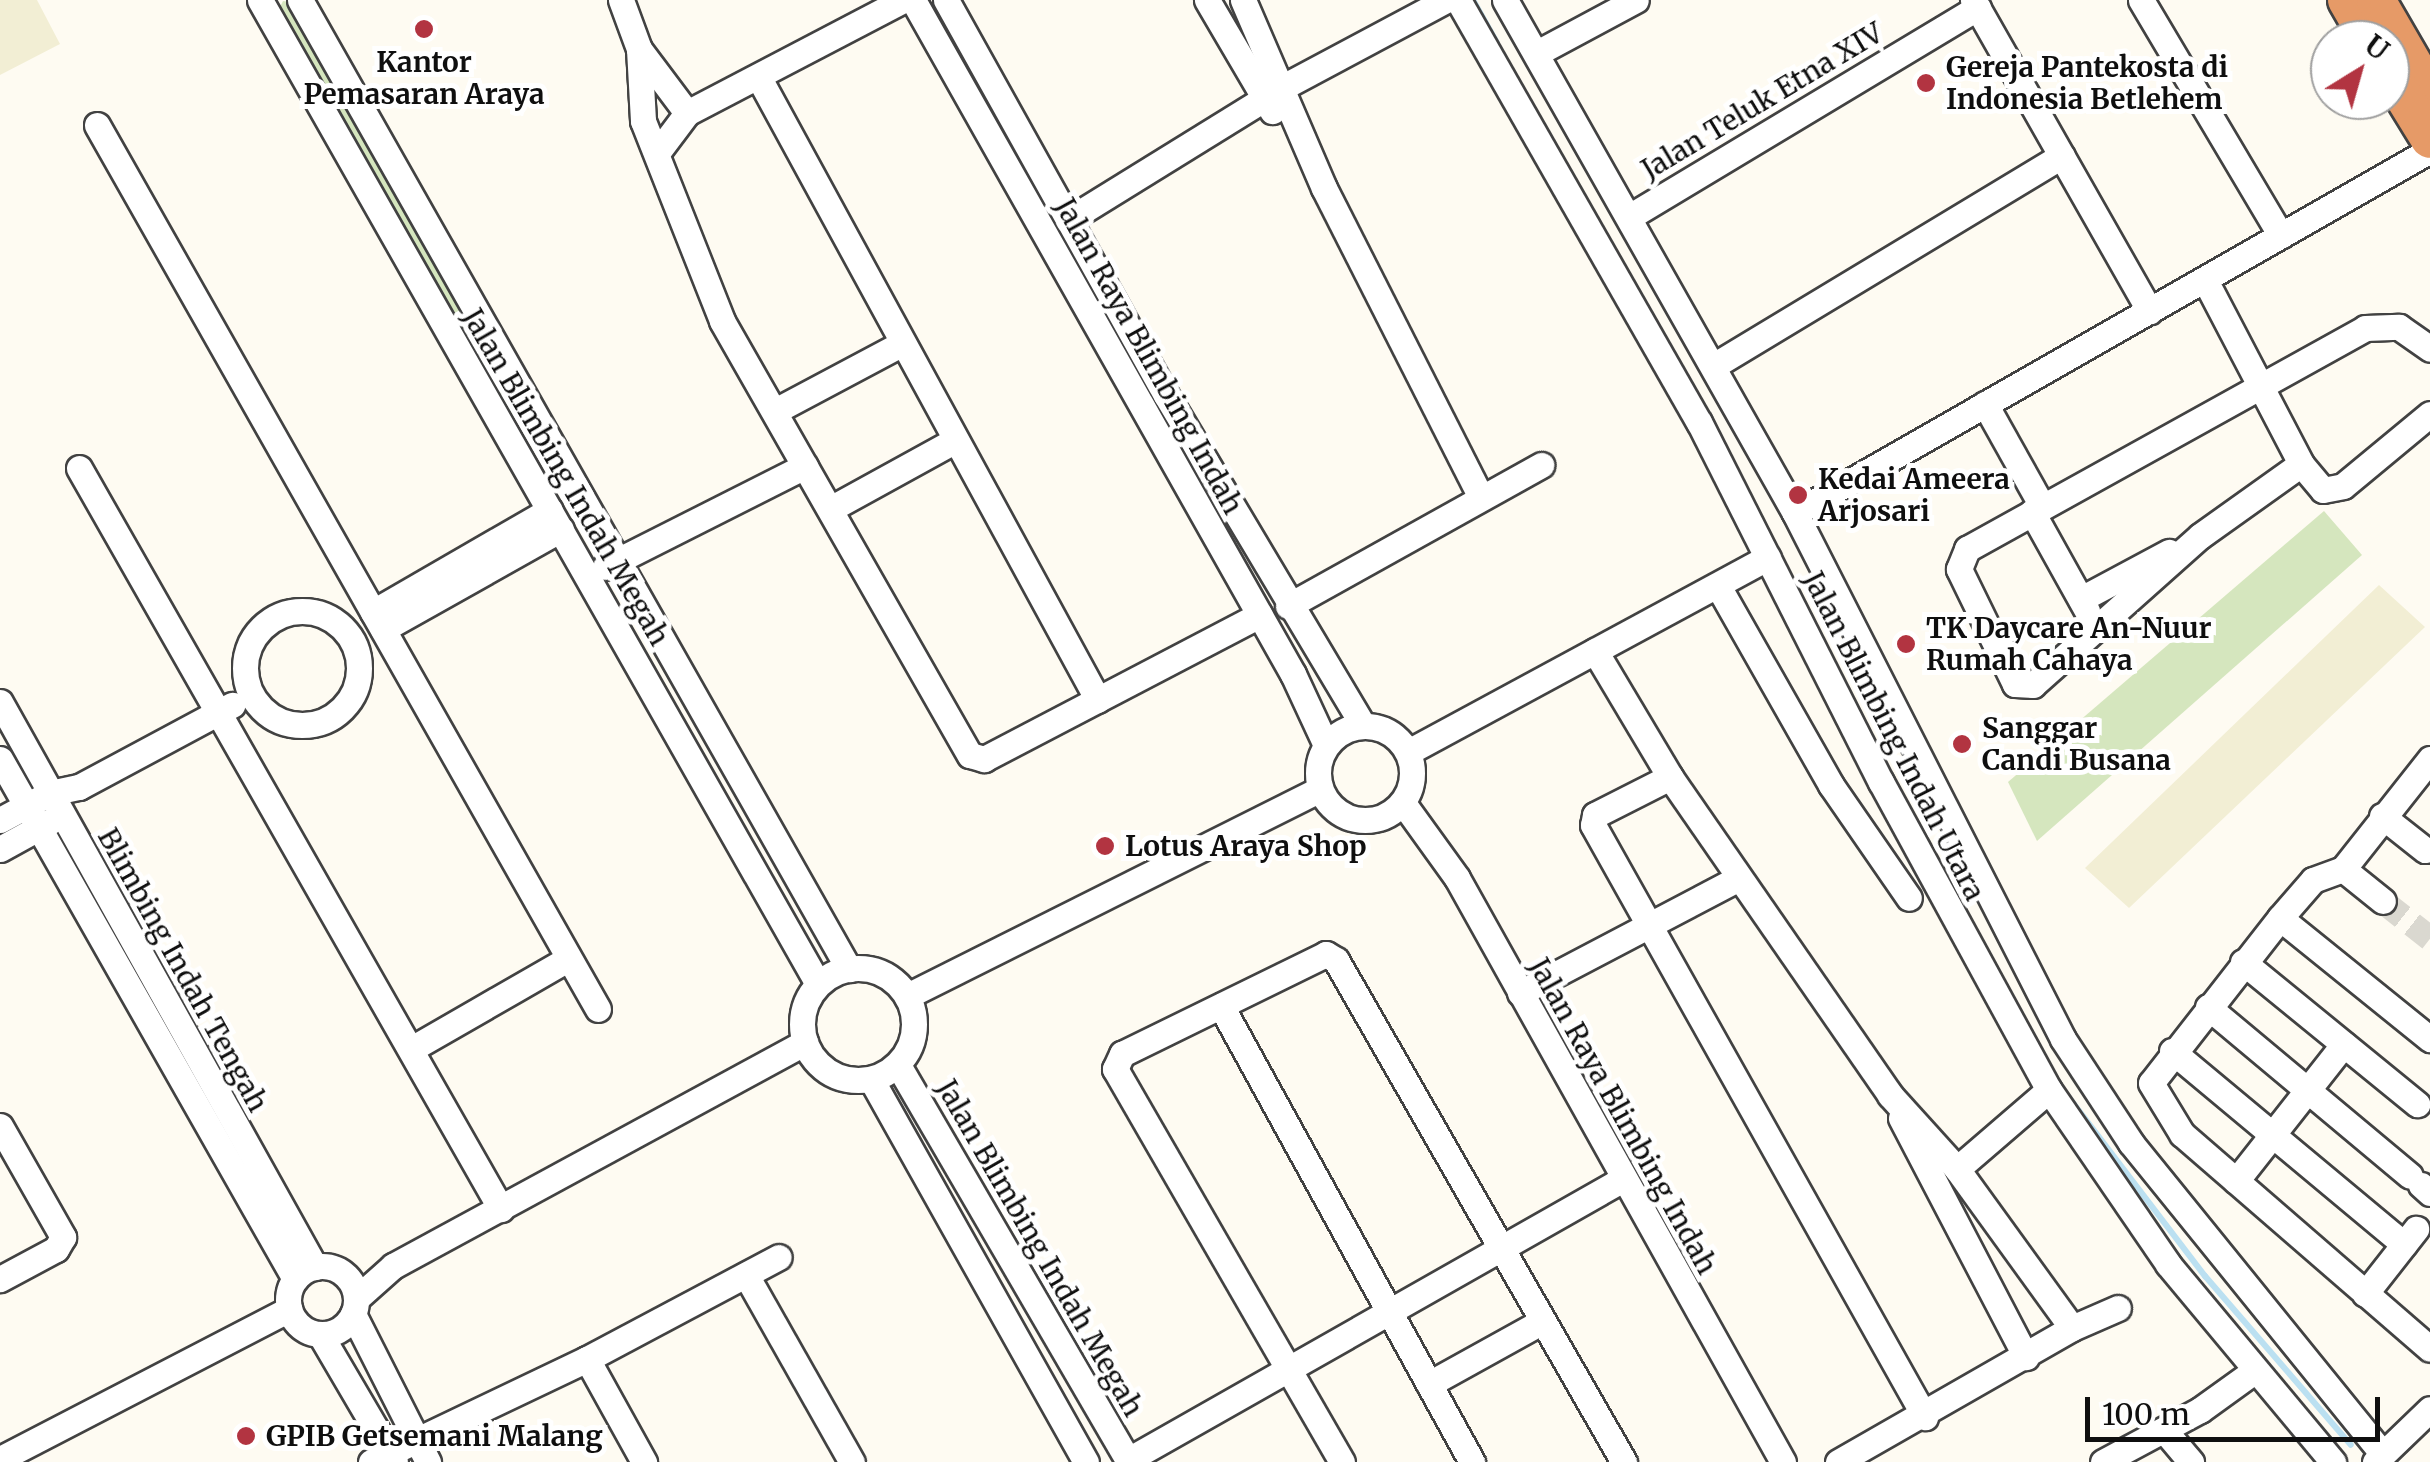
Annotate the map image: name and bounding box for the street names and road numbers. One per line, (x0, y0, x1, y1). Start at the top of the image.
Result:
street label: Jalan Teluk Etna XIV (1635, 16, 1889, 186)
street label: Jalan Raya Blimbing Indah (1048, 192, 1250, 520)
street label: Jalan Blimbing Indah Megah (456, 303, 676, 651)
street label: Jalan Blimbing Indah Utara (1796, 566, 1992, 906)
street label: Blimbing Indah Tengah (91, 822, 275, 1118)
street label: Jalan Raya Blimbing Indah (1522, 952, 1724, 1280)
street label: Jalan Blimbing Indah Megah (930, 1074, 1150, 1422)

